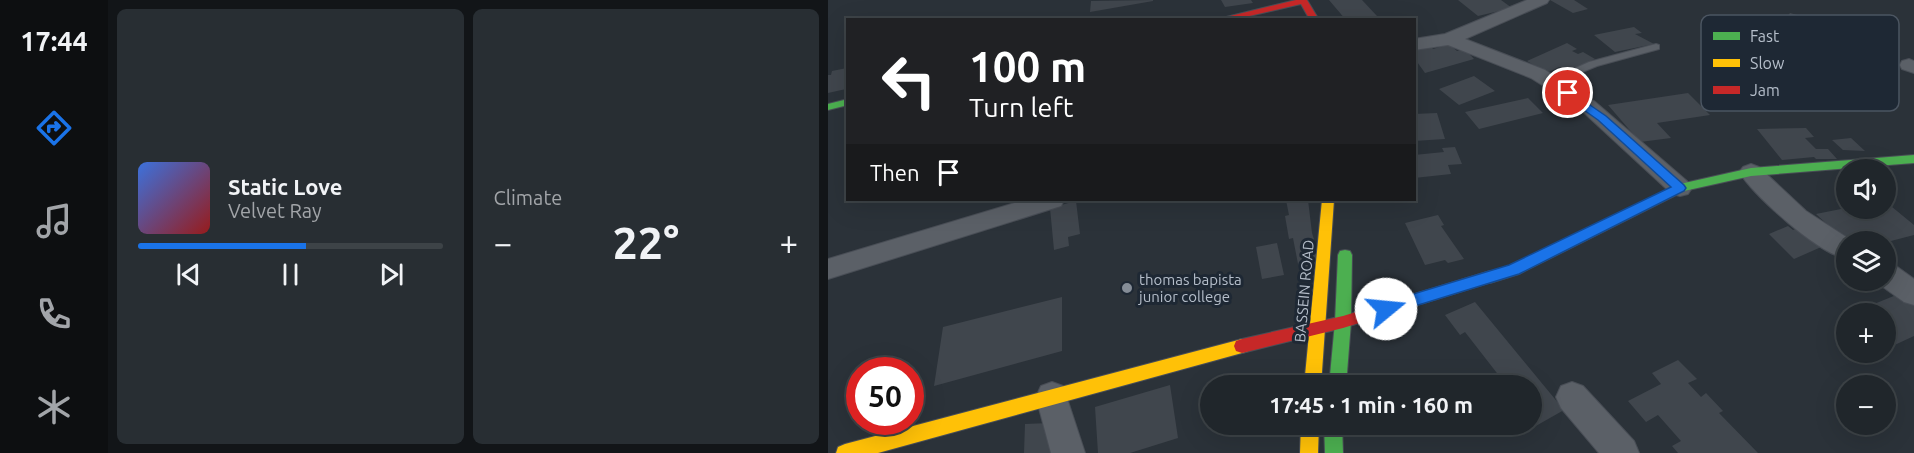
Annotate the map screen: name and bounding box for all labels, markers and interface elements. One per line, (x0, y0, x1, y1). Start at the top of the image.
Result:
legend (1701, 15, 1899, 111)
text: 17:44 (20, 26, 88, 56)
text: Fast (1750, 27, 1780, 45)
icon: left (870, 42, 948, 120)
text: 100 m (969, 43, 1086, 90)
text: Slow (1750, 54, 1785, 72)
pin (1542, 67, 1593, 118)
icon: arrive (1551, 76, 1584, 109)
text: Jam (1750, 81, 1780, 99)
text: Turn left (969, 92, 1073, 122)
icon: directions (33, 107, 75, 149)
icon: arrive (932, 156, 965, 189)
map controls (1836, 159, 1896, 435)
button: sound (1836, 159, 1896, 219)
text: Then (870, 160, 920, 185)
text: Static Love (228, 174, 343, 199)
text: Climate (494, 186, 562, 209)
text: Velvet Ray (228, 199, 322, 222)
icon: music (33, 200, 75, 242)
text: 22° (612, 217, 679, 268)
text: − (494, 224, 512, 261)
text: + (779, 224, 798, 261)
button: layers (1836, 231, 1896, 291)
street label: BASSEIN ROAD (1291, 239, 1317, 343)
icon: previous (172, 258, 205, 291)
icon: pause (274, 258, 307, 291)
icon: next (375, 258, 408, 291)
place label: thomas bapista junior college (1138, 271, 1242, 305)
position arrow (1354, 277, 1418, 341)
marker: thomas bapista junior college (1120, 281, 1134, 295)
icon: phone (33, 293, 75, 335)
button: + (1836, 303, 1896, 363)
speed limit sign: 50 (846, 357, 924, 435)
button: − (1836, 375, 1896, 435)
icon: climate (33, 386, 75, 428)
text: 17:45 · 1 min · 160 m (1269, 392, 1473, 417)

